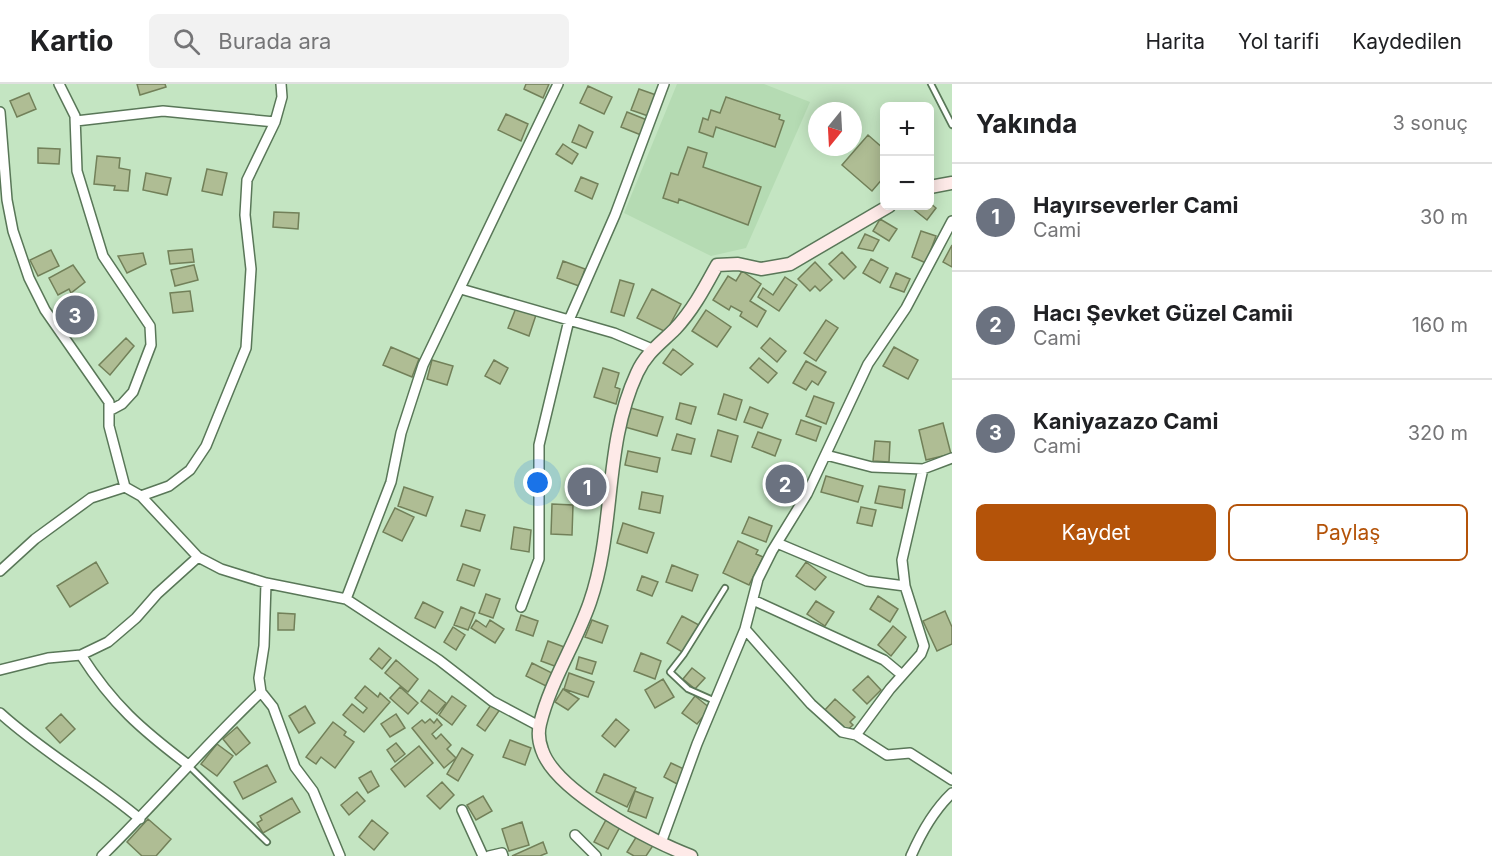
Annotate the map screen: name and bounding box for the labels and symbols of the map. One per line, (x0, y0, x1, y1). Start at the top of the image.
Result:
north arrow (808, 102, 862, 156)
pin: 3 (56, 292, 94, 338)
pin: 2 (766, 462, 804, 506)
pin: 1 (568, 464, 606, 510)
your location (523, 468, 552, 497)

